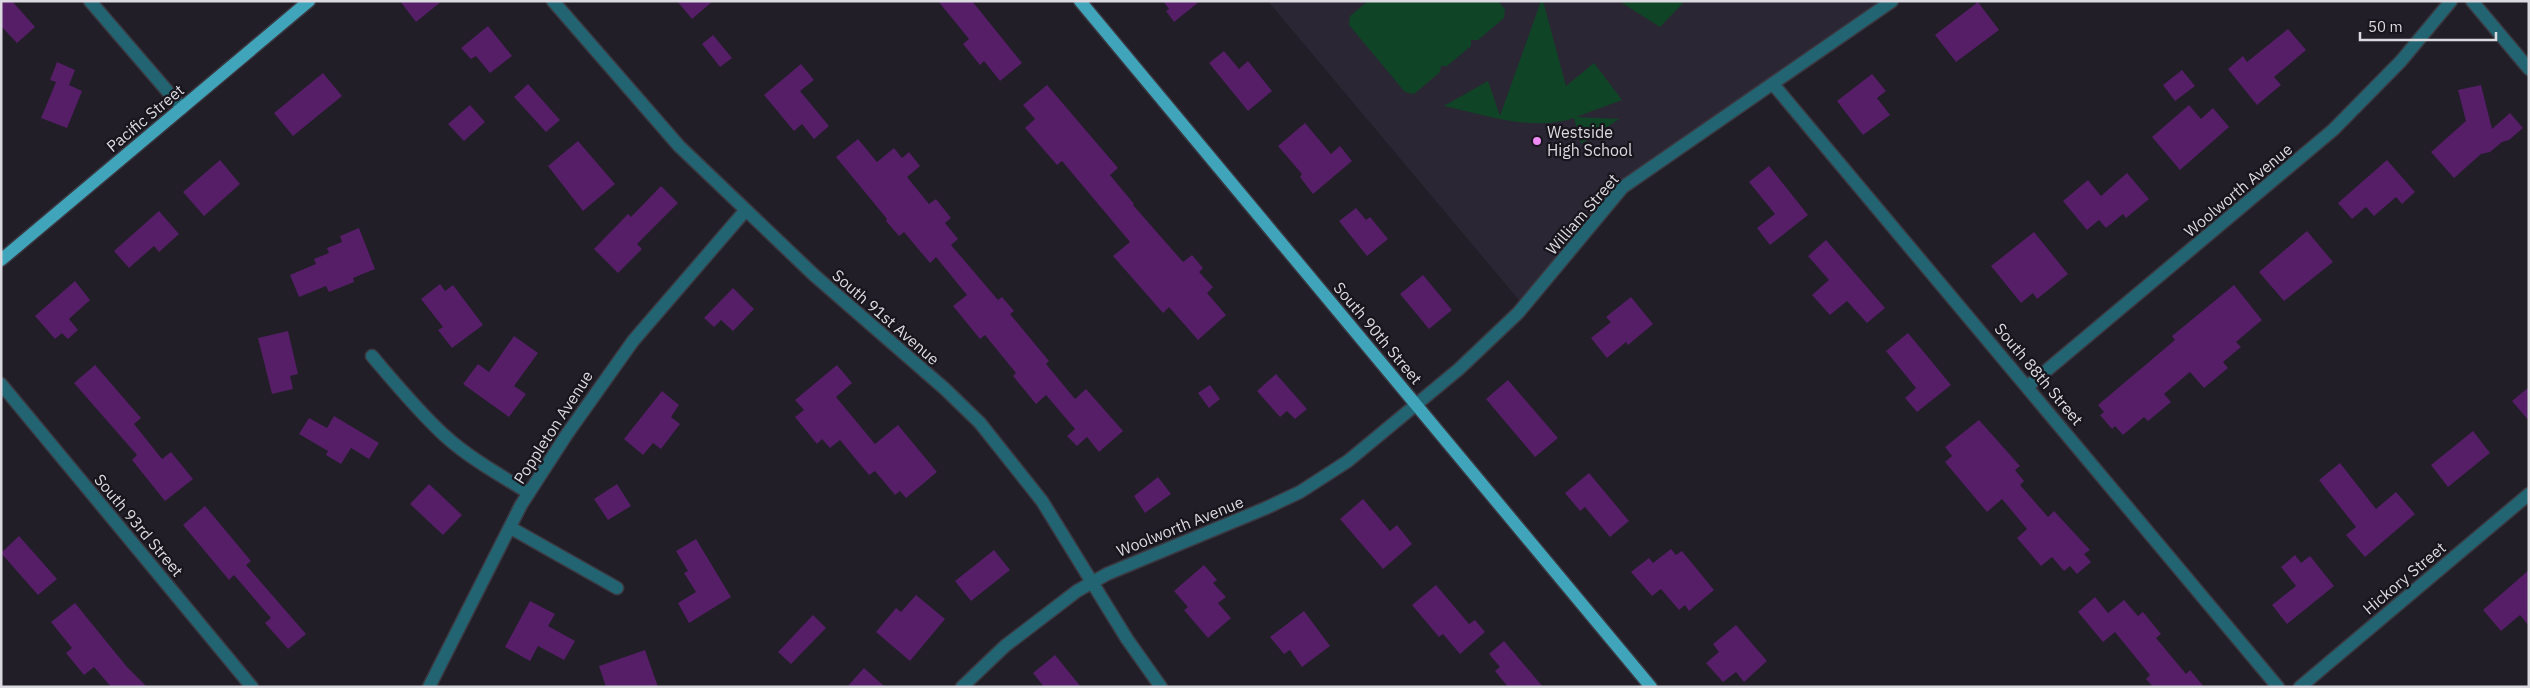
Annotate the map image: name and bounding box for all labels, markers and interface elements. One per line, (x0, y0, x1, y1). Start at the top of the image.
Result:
scale bar (2360, 10, 2496, 42)
text: 50 m (2368, 17, 2403, 36)
street label: Pacific Street (102, 80, 188, 156)
place label: Westside High School (1547, 122, 1632, 160)
marker: Westside High School (1531, 135, 1543, 147)
street label: Woolworth Avenue (2180, 139, 2296, 241)
street label: William Street (1541, 169, 1623, 259)
street label: South 91st Avenue (828, 265, 944, 369)
street label: South 90th Street (1329, 278, 1427, 388)
street label: South 88th Street (1990, 319, 2088, 429)
street label: Poppleton Avenue (509, 367, 597, 487)
street label: South 93rd Street (90, 470, 188, 580)
street label: Woolworth Avenue (1114, 491, 1247, 561)
street label: Hickory Street (2358, 538, 2450, 618)

